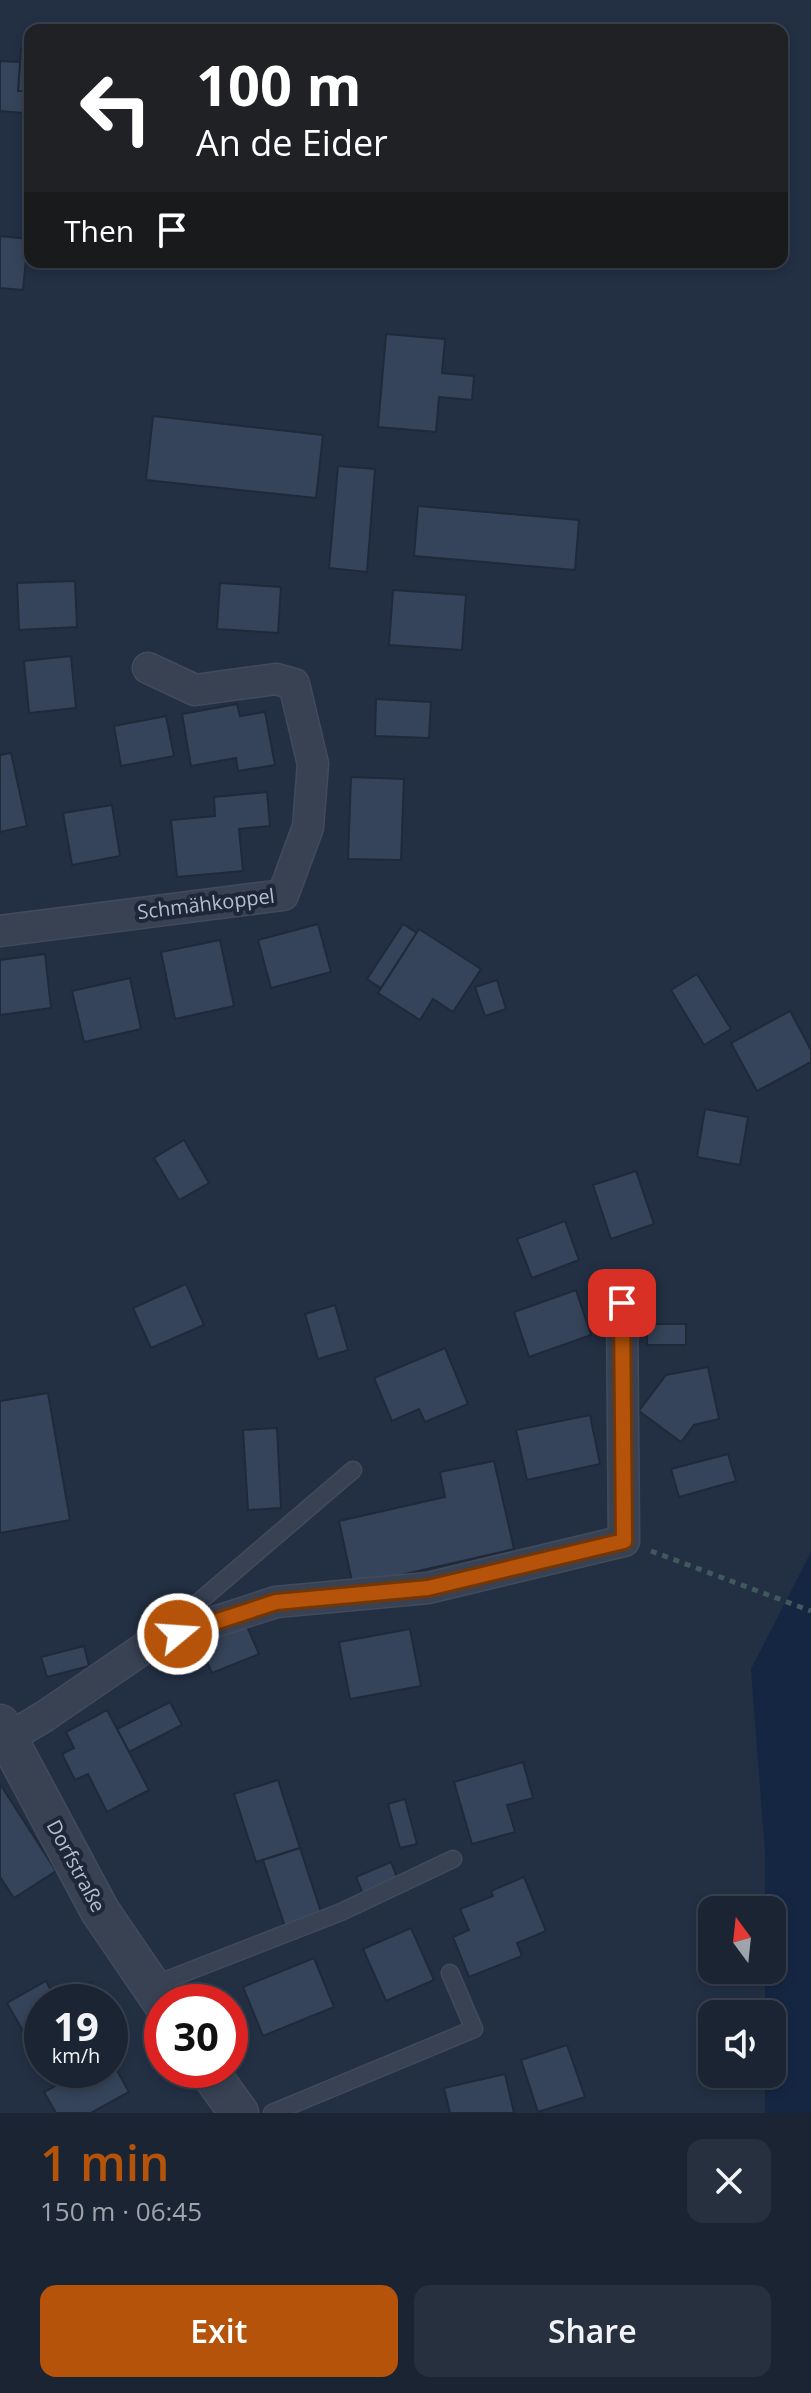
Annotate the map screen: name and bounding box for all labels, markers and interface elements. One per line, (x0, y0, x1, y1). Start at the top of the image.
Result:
text: 100 m (196, 46, 362, 122)
icon: left (64, 56, 168, 160)
text: An de Eider (196, 118, 388, 167)
icon: arrive (150, 208, 194, 252)
text: Then (64, 210, 134, 251)
street label: Schmähkoppel (136, 882, 276, 925)
pin (588, 1269, 656, 1337)
icon: arrive (600, 1281, 644, 1325)
position arrow (136, 1592, 220, 1676)
street label: Dorfstraße (41, 1815, 112, 1917)
north arrow (698, 1896, 786, 1984)
map controls (698, 1896, 786, 2088)
speed limit sign: 30 (144, 1984, 248, 2088)
text: 19 (53, 1998, 99, 2053)
button: sound (698, 2000, 786, 2088)
text: km/h (52, 2042, 100, 2069)
text: 1 min (40, 2130, 170, 2195)
button: close (687, 2139, 771, 2223)
text: 150 m · 06:45 (40, 2193, 202, 2229)
button: Exit (40, 2285, 398, 2377)
button: Share (414, 2285, 771, 2377)

